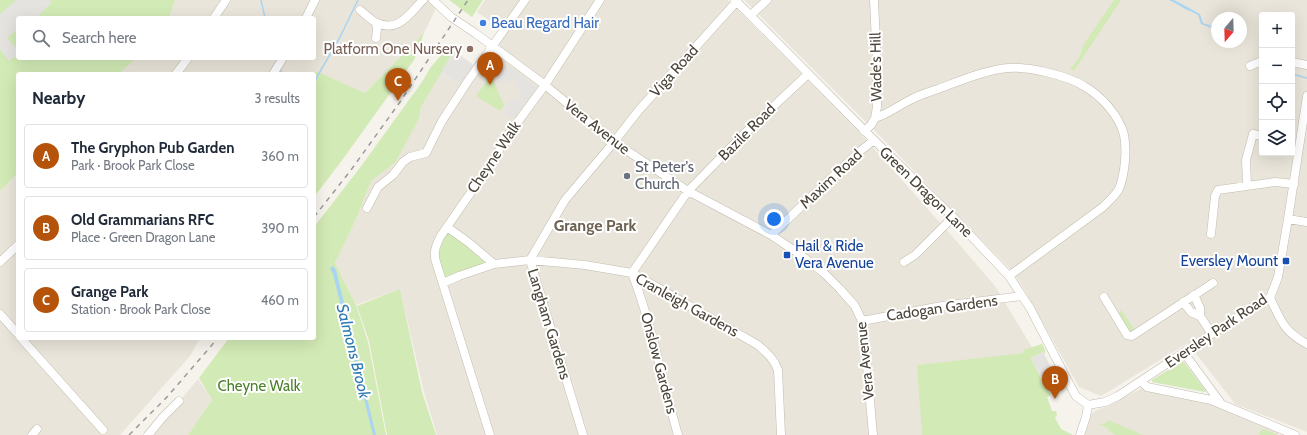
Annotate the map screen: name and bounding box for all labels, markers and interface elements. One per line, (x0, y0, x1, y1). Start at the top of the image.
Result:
north arrow (1211, 12, 1247, 48)
map controls (1259, 12, 1295, 156)
button: + (1259, 12, 1295, 48)
place label: Beau Regard Hair (491, 14, 599, 32)
search box (16, 16, 316, 60)
marker: Beau Regard Hair (478, 18, 488, 28)
icon: search (30, 27, 52, 49)
text: Search here (62, 29, 137, 47)
street label: Wade's Hill (866, 32, 886, 102)
place label: Platform One Nursery (323, 40, 462, 58)
street label: Viga Road (646, 41, 702, 101)
marker: Platform One Nursery (465, 44, 475, 54)
button: − (1259, 48, 1295, 84)
pin: A (477, 52, 503, 85)
pin: C (385, 68, 411, 101)
button: locate (1259, 84, 1295, 120)
text: Nearby (32, 88, 85, 108)
text: 3 results (254, 90, 300, 106)
street label: Vera Avenue (560, 96, 634, 159)
street label: Bazile Road (715, 100, 779, 164)
street label: Cheyne Walk (463, 117, 525, 196)
button: layers (1259, 120, 1295, 156)
text: The Gryphon Pub Garden (71, 139, 234, 157)
street label: Green Dragon Lane (876, 143, 977, 241)
street label: Maxim Road (796, 146, 866, 212)
text: A (42, 148, 50, 164)
text: 360 m (261, 148, 299, 164)
text: Park · Brook Park Close (71, 157, 195, 173)
place label: St Peter's Church (635, 158, 694, 193)
marker: St Peter's Church (622, 171, 632, 181)
your location (764, 209, 784, 229)
text: Old Grammarians RFC (71, 211, 214, 229)
district label: Grange Park (554, 216, 637, 235)
text: B (42, 220, 50, 236)
text: 390 m (261, 220, 299, 236)
text: Place · Green Dragon Lane (71, 229, 215, 245)
place label: Hail & Ride Vera Avenue (795, 237, 874, 272)
marker: Hail & Ride Vera Avenue (782, 250, 792, 260)
place label: Eversley Mount (1181, 252, 1278, 270)
marker: Eversley Mount (1281, 256, 1291, 266)
street label: Langham Gardens (524, 266, 574, 382)
street label: Cranleigh Gardens (632, 269, 742, 341)
text: Grange Park (71, 283, 148, 301)
street label: Eversley Park Road (1162, 290, 1270, 372)
street label: Cadogan Gardens (885, 291, 999, 325)
text: C (42, 292, 50, 308)
text: 460 m (261, 292, 299, 308)
text: Station · Brook Park Close (71, 301, 211, 317)
water label: Salmons Brook (333, 302, 375, 401)
street label: Onslow Gardens (637, 310, 681, 416)
street label: Vera Avenue (852, 321, 878, 401)
pin: B (1042, 366, 1068, 399)
park label: Cheyne Walk (217, 377, 301, 395)

